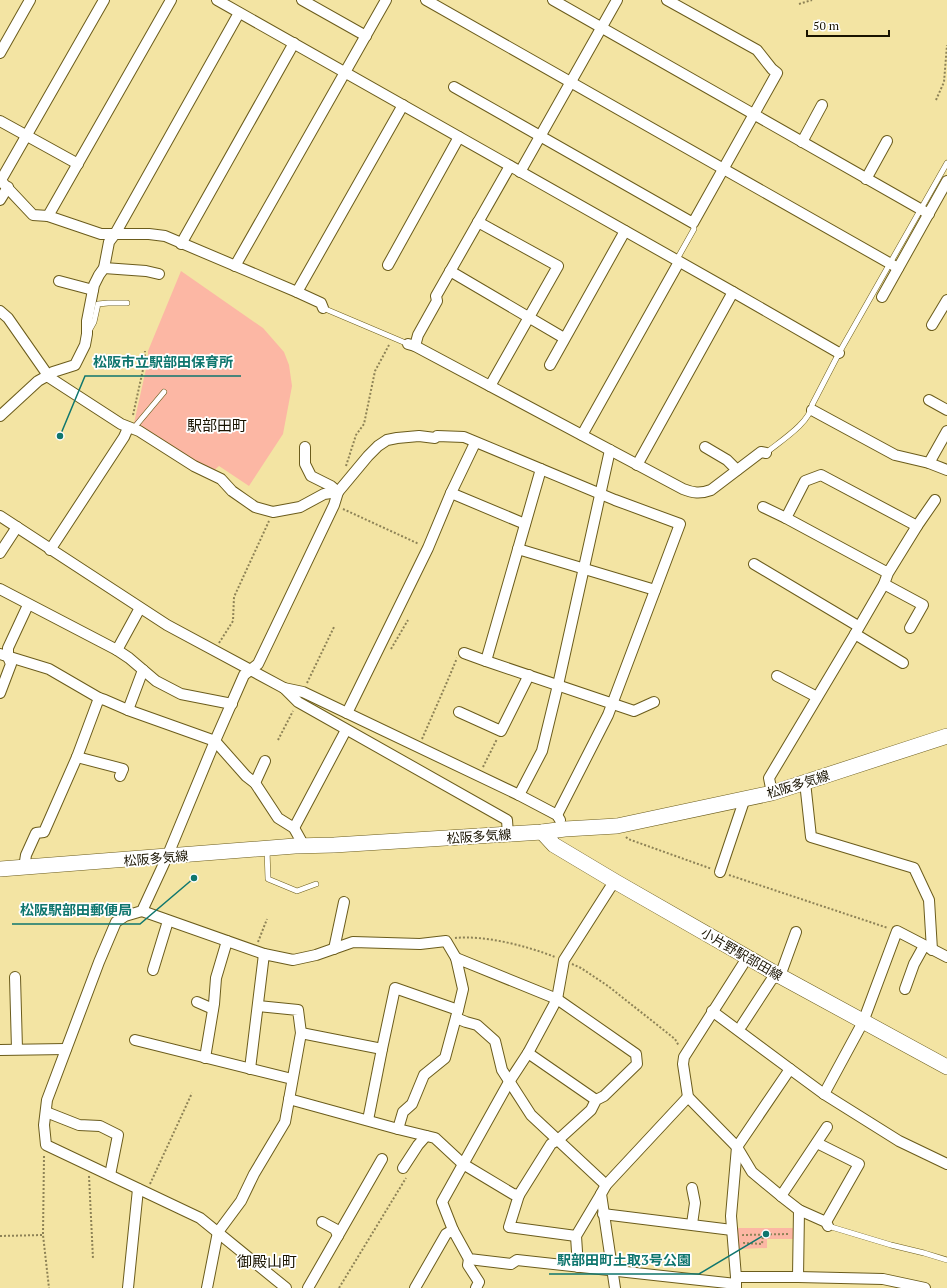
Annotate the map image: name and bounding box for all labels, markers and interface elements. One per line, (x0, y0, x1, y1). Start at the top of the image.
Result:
scale bar (807, 12, 889, 38)
text: 50 m (813, 18, 840, 33)
callout: 松阪市立駅部田保育所 (85, 350, 241, 376)
text: 松阪市立駅部田保育所 (93, 352, 233, 371)
district label: 駅部田町 (187, 415, 247, 435)
street label: 松阪多気線 (764, 766, 832, 802)
street label: 松阪多気線 (446, 825, 512, 847)
street label: 松阪多気線 (123, 846, 189, 870)
callout: 松阪駅部田郵便局 (12, 898, 140, 924)
text: 松阪駅部田郵便局 (20, 900, 132, 919)
street label: 小片野駅部田線 (698, 923, 786, 985)
callout: 駅部田町土取3号公園 (549, 1248, 699, 1274)
text: 駅部田町土取3号公園 (557, 1250, 691, 1269)
district label: 御殿山町 (237, 1251, 297, 1271)

